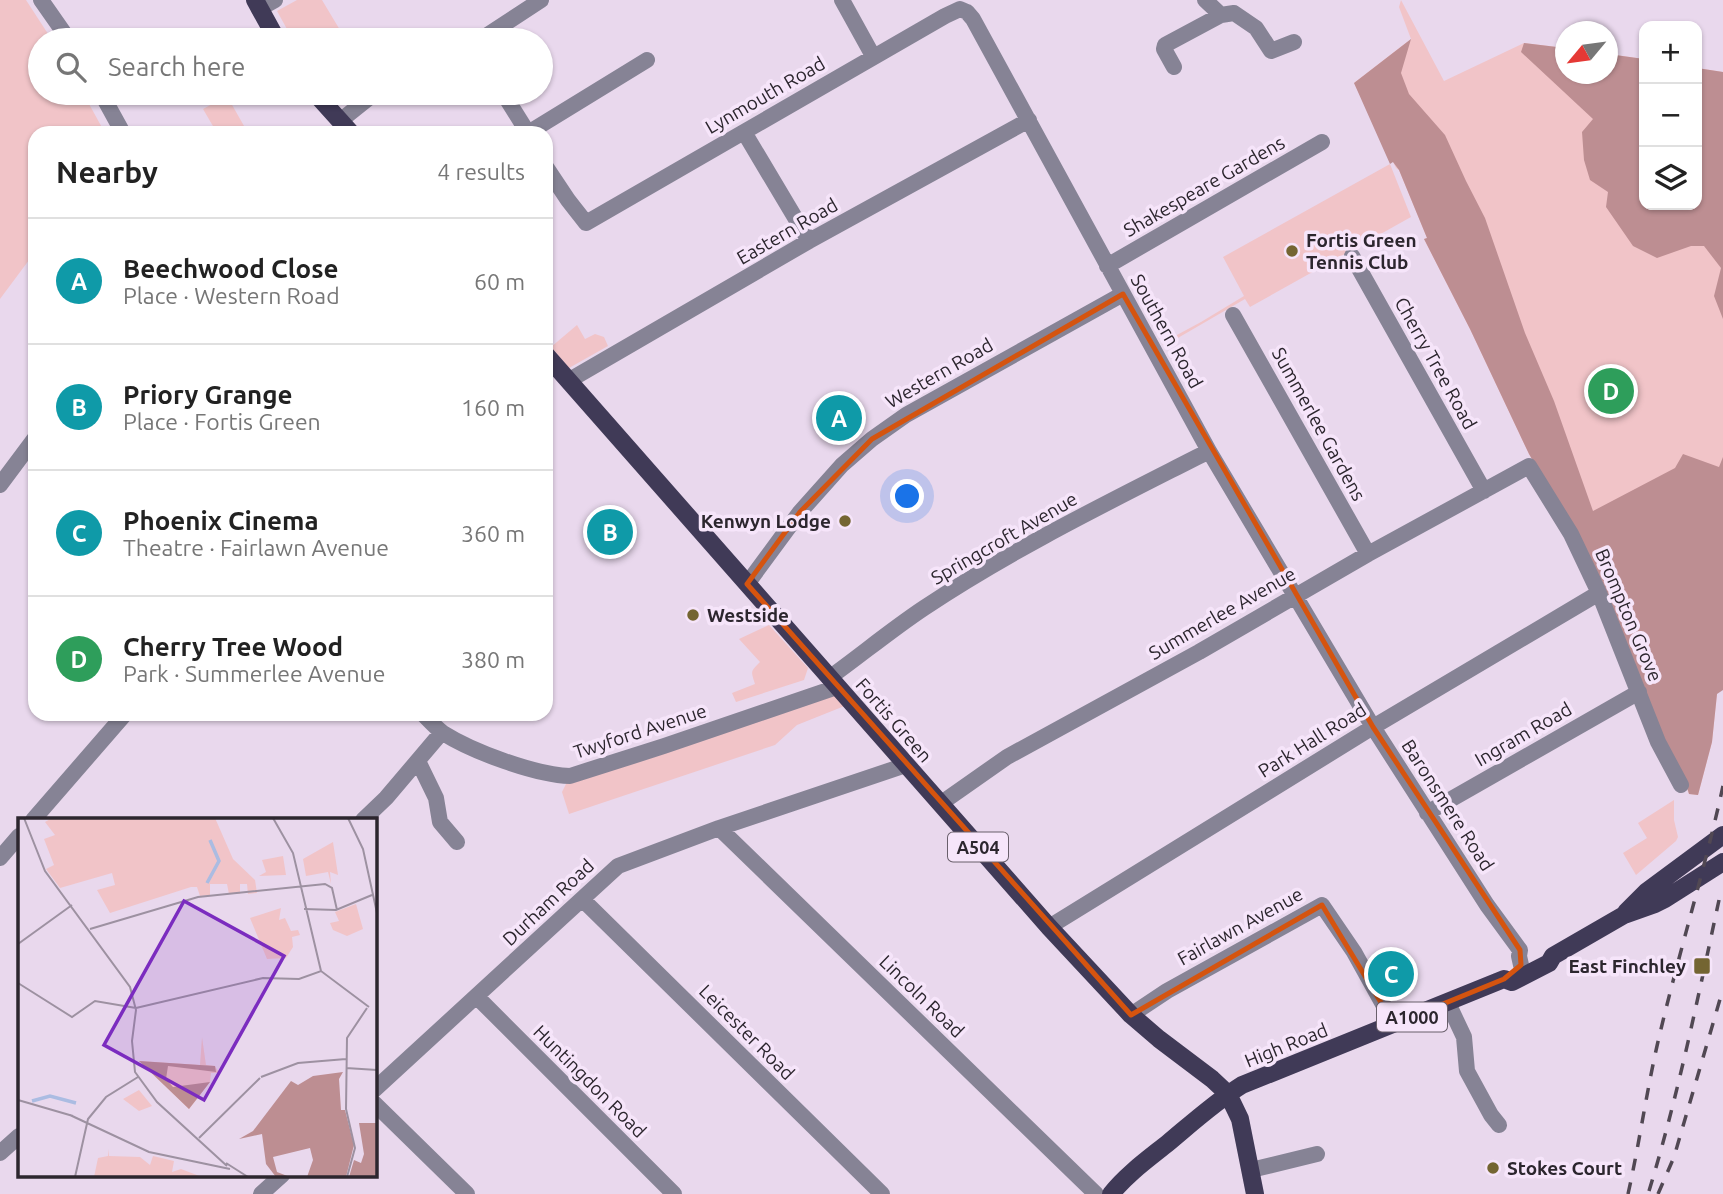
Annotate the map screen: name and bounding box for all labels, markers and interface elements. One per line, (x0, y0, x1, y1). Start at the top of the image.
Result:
north arrow (1555, 21, 1618, 84)
map controls (1639, 21, 1702, 210)
button: + (1639, 21, 1702, 84)
search box (28, 28, 553, 105)
icon: search (52, 48, 90, 86)
text: Search here (108, 52, 245, 81)
street label: Lynmouth Road (701, 52, 829, 138)
button: − (1639, 84, 1702, 147)
street label: Shakespeare Gardens (1120, 131, 1288, 241)
button: layers (1639, 147, 1702, 210)
text: Nearby (56, 155, 158, 189)
text: 4 results (437, 159, 525, 184)
street label: Eastern Road (733, 193, 841, 269)
place label: Fortis Green Tennis Club (1306, 229, 1417, 273)
marker: Fortis Green Tennis Club (1284, 243, 1300, 259)
text: Beechwood Close (123, 254, 339, 283)
text: A (71, 269, 87, 294)
text: 60 m (474, 269, 525, 294)
street label: Southern Road (1127, 270, 1207, 392)
text: Place · Western Road (123, 283, 340, 308)
street label: Cherry Tree Road (1391, 293, 1481, 433)
street label: Western Road (881, 333, 997, 413)
street label: Summerlee Gardens (1268, 344, 1370, 504)
pin: D (1588, 365, 1634, 417)
text: Priory Grange (123, 380, 293, 409)
pin: A (816, 392, 862, 444)
text: B (71, 395, 87, 420)
text: 160 m (461, 395, 525, 420)
text: Place · Fortis Green (123, 409, 321, 434)
your location (890, 479, 924, 513)
street label: Springcroft Avenue (927, 487, 1081, 589)
text: Phoenix Cinema (123, 506, 319, 535)
pin: B (587, 506, 633, 558)
place label: Kenwyn Lodge (701, 510, 831, 532)
marker: Kenwyn Lodge (837, 513, 853, 529)
text: C (72, 521, 86, 546)
text: 360 m (461, 521, 525, 546)
text: Theatre · Fairlawn Avenue (123, 535, 389, 560)
street label: Brompton Grove (1591, 545, 1667, 685)
street label: Summerlee Avenue (1145, 562, 1299, 664)
place label: Westside (707, 604, 789, 626)
marker: Westside (685, 607, 701, 623)
text: Cherry Tree Wood (123, 632, 343, 661)
text: D (71, 647, 87, 672)
text: 380 m (461, 647, 525, 672)
text: Park · Summerlee Avenue (123, 661, 385, 686)
street label: Fortis Green (851, 673, 937, 767)
street label: Ingram Road (1471, 697, 1575, 771)
street label: Park Hall Road (1254, 698, 1370, 782)
street label: Twyford Avenue (571, 699, 709, 763)
street label: Baronsmere Road (1397, 735, 1499, 875)
inset map (18, 818, 376, 1176)
road number: A504 (948, 832, 1008, 862)
street label: Durham Road (498, 854, 598, 950)
street label: Fairlawn Avenue (1174, 883, 1306, 969)
pin: C (1368, 948, 1414, 1000)
street label: Lincoln Road (875, 950, 969, 1042)
place label: East Finchley (1569, 955, 1686, 977)
marker: East Finchley (1692, 956, 1712, 976)
street label: Leicester Road (695, 980, 799, 1084)
road number: A1000 (1377, 1002, 1447, 1032)
street label: High Road (1241, 1018, 1331, 1072)
street label: Huntingdon Road (529, 1020, 651, 1142)
place label: Stokes Court (1507, 1157, 1622, 1179)
marker: Stokes Court (1485, 1160, 1501, 1176)

